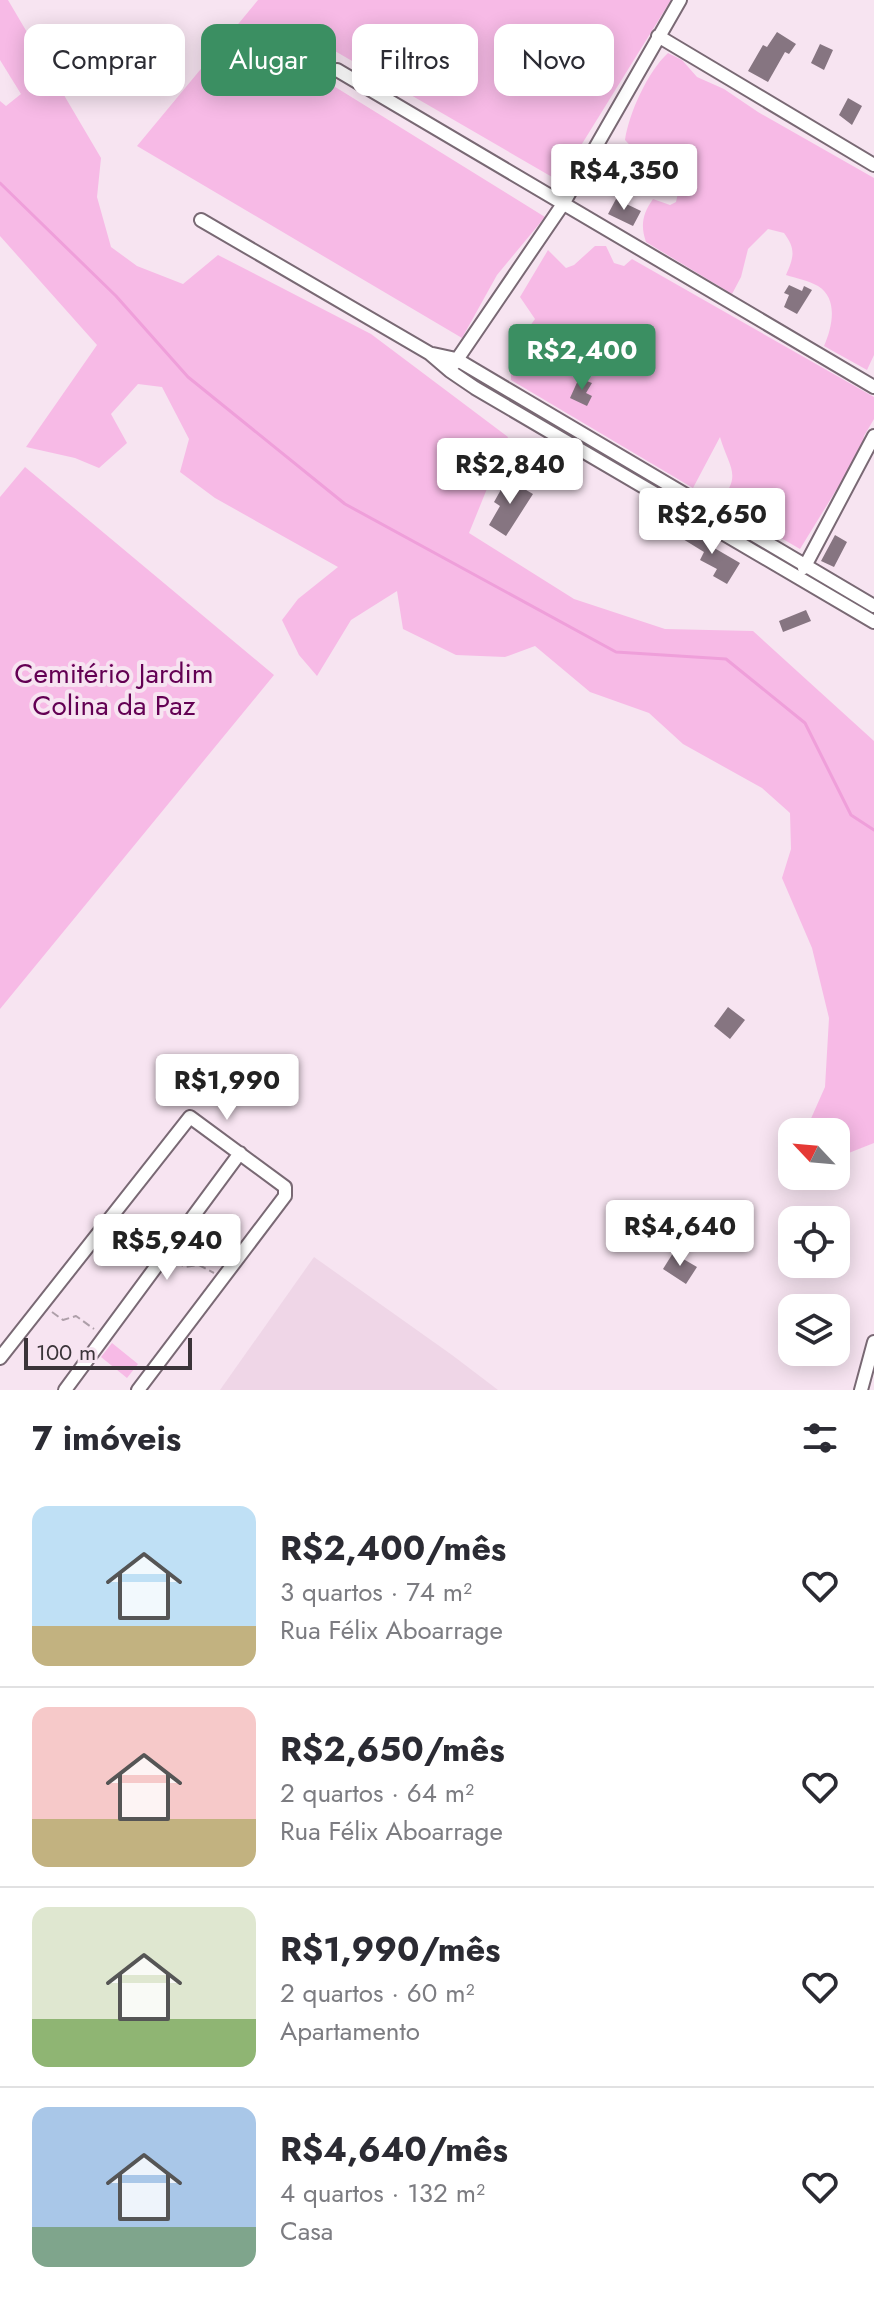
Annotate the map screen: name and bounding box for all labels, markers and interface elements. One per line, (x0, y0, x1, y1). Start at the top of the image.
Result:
chip: Comprar (24, 24, 185, 96)
chip: Alugar (201, 24, 336, 96)
chip: Filtros (352, 24, 478, 96)
chip: Novo (494, 24, 614, 96)
pin: R$4,350 (550, 144, 698, 212)
text: R$4,350 (569, 151, 679, 189)
pin: R$2,400 (508, 324, 656, 392)
text: R$2,400 (526, 331, 638, 369)
pin: R$2,840 (436, 438, 584, 506)
text: R$2,840 (455, 445, 565, 483)
pin: R$2,650 (638, 488, 786, 556)
text: R$2,650 (657, 495, 767, 533)
park label: Cemitério Jardim Colina da Paz (14, 653, 214, 726)
pin: R$1,990 (153, 1054, 301, 1122)
text: R$1,990 (174, 1061, 280, 1099)
north arrow (778, 1118, 850, 1190)
map controls (778, 1118, 850, 1366)
pin: R$4,640 (606, 1200, 754, 1268)
button: locate (778, 1206, 850, 1278)
text: R$4,640 (624, 1207, 736, 1245)
pin: R$5,940 (93, 1214, 241, 1282)
text: R$5,940 (112, 1221, 222, 1259)
button: layers (778, 1294, 850, 1366)
scale bar (24, 1334, 192, 1370)
text: 100 m (36, 1336, 96, 1368)
text: 7 imóveis (32, 1414, 181, 1463)
icon: filters (798, 1416, 842, 1460)
text: R$2,400/mês (280, 1524, 506, 1573)
icon: home (96, 1538, 192, 1634)
icon: heart (798, 1564, 842, 1608)
text: 3 quartos · 74 m² (280, 1573, 472, 1611)
text: Rua Félix Aboarrage (280, 1611, 503, 1649)
text: R$2,650/mês (280, 1725, 505, 1774)
icon: home (96, 1739, 192, 1835)
icon: heart (798, 1765, 842, 1809)
text: 2 quartos · 64 m² (280, 1774, 474, 1812)
text: Rua Félix Aboarrage (280, 1812, 503, 1850)
text: R$1,990/mês (280, 1925, 501, 1974)
icon: home (96, 1939, 192, 2035)
icon: heart (798, 1965, 842, 2009)
text: 2 quartos · 60 m² (280, 1974, 474, 2012)
text: Apartamento (280, 2012, 420, 2050)
text: R$4,640/mês (280, 2125, 508, 2174)
icon: home (96, 2139, 192, 2235)
icon: heart (798, 2165, 842, 2209)
text: 4 quartos · 132 m² (280, 2174, 485, 2212)
text: Casa (280, 2212, 333, 2250)

